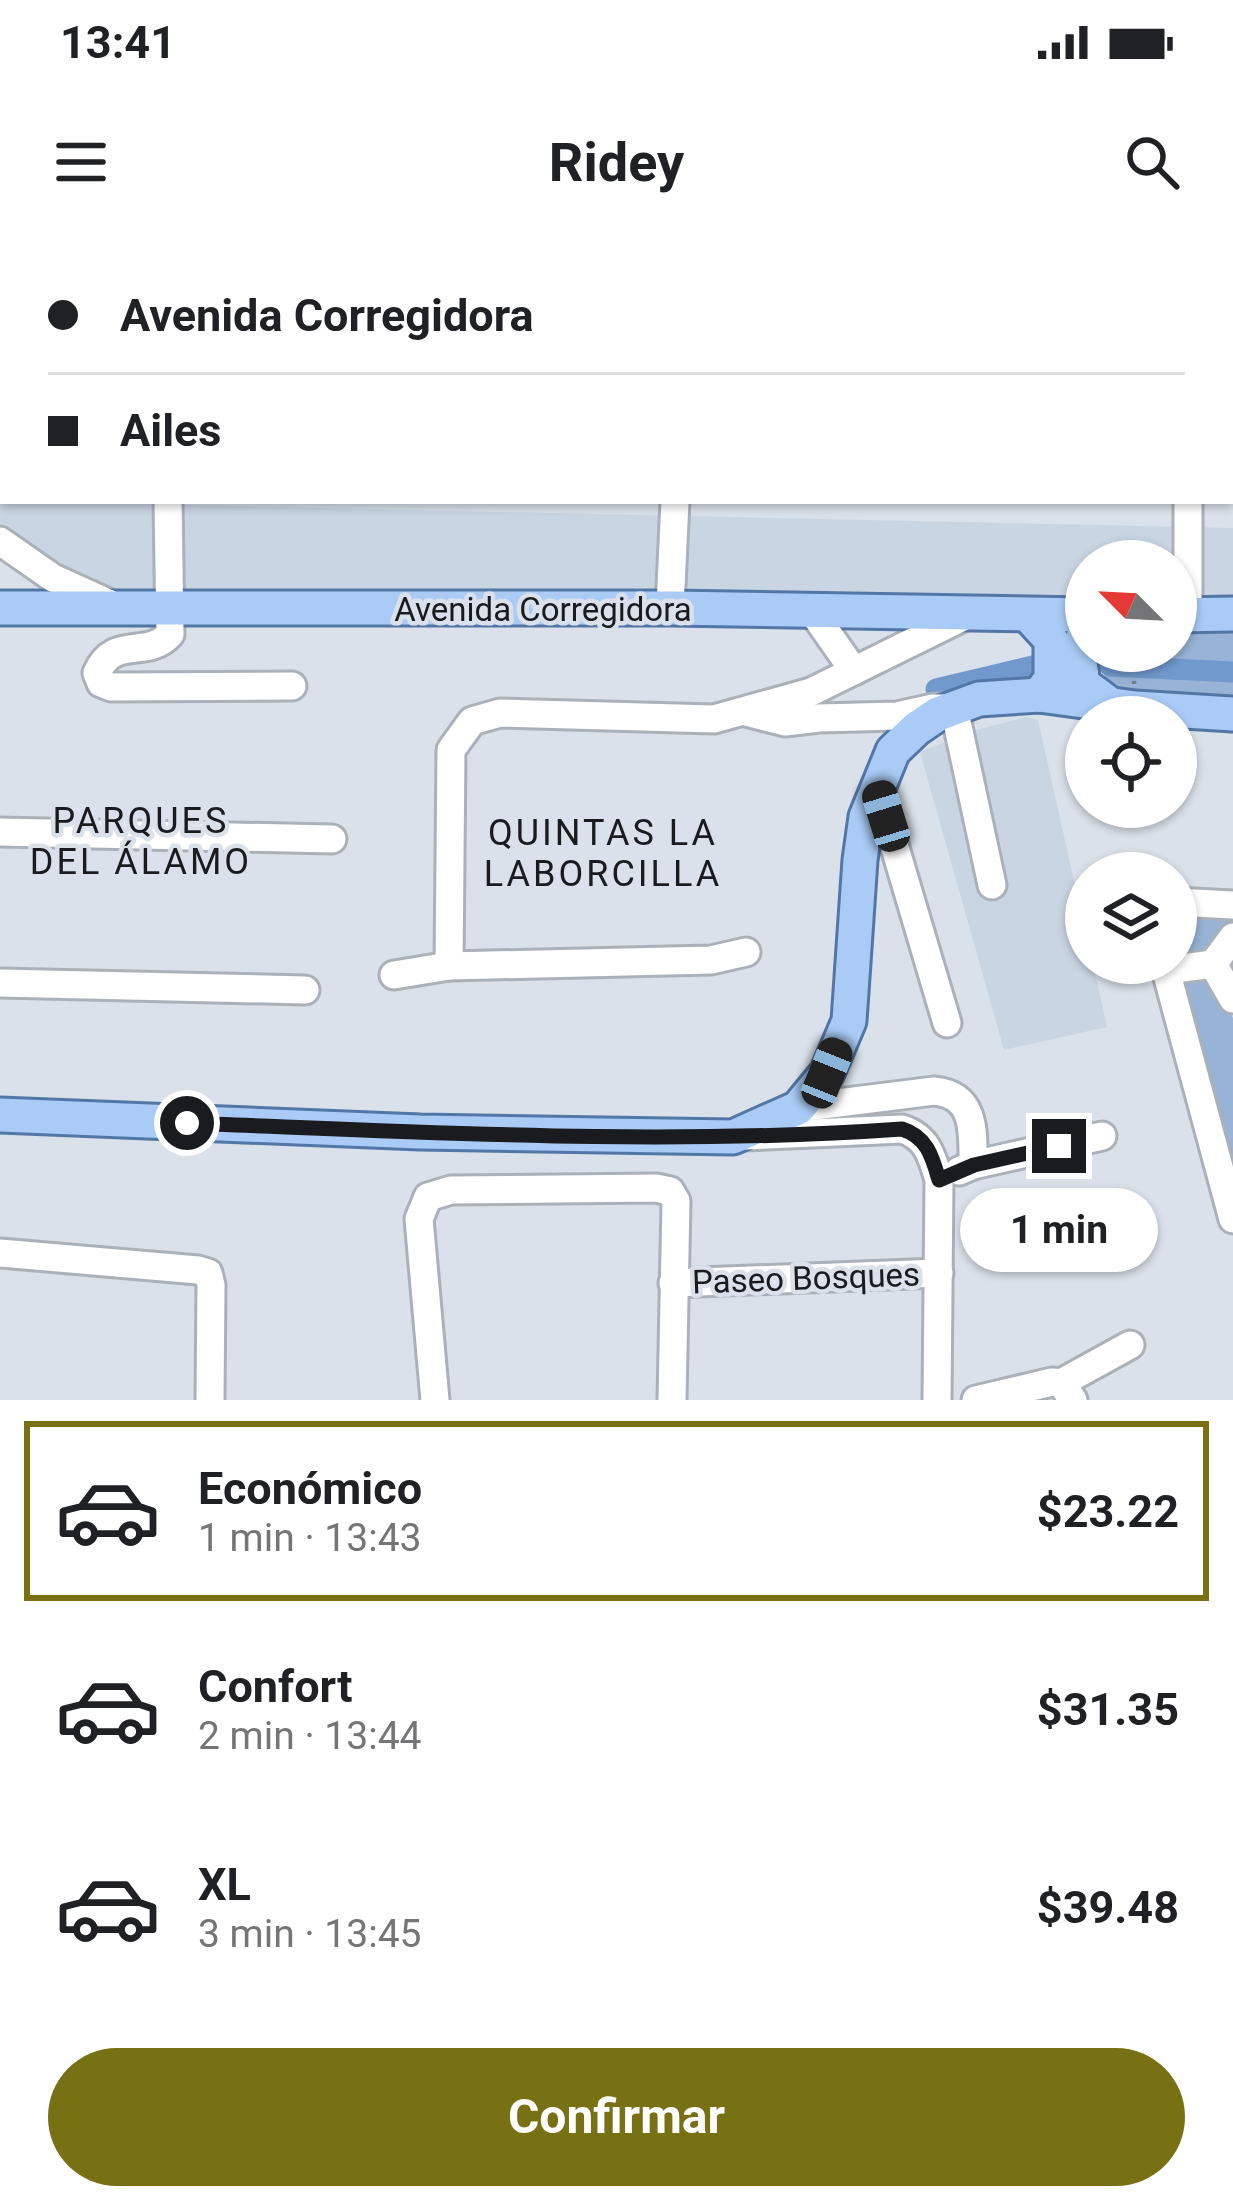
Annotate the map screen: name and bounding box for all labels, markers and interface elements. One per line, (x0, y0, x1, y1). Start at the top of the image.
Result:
text: 13:41 (60, 16, 176, 69)
icon: menu (48, 129, 114, 195)
icon: search (1119, 129, 1185, 195)
text: Ridey (549, 131, 684, 194)
text: Avenida Corregidora (120, 289, 534, 342)
text: Ailes (120, 404, 221, 457)
north arrow (1065, 540, 1197, 672)
map controls (1065, 540, 1197, 984)
street label: Avenida Corregidora (394, 590, 692, 629)
button: locate (1065, 696, 1197, 828)
car (858, 776, 914, 856)
district label: PARQUES DEL ÁLAMO (30, 800, 252, 883)
district label: QUINTAS LA LABORCILLA (484, 812, 722, 895)
button: layers (1065, 852, 1197, 984)
car (797, 1033, 857, 1113)
route start (160, 1096, 214, 1150)
route end (1032, 1119, 1086, 1173)
callout: 1 min (960, 1188, 1158, 1272)
text: 1 min (1010, 1207, 1108, 1253)
street label: Paseo Bosques (691, 1255, 921, 1301)
icon: car (54, 1457, 162, 1565)
text: Económico (198, 1462, 422, 1515)
text: $23.22 (1037, 1485, 1179, 1538)
text: 1 min · 13:43 (198, 1515, 421, 1561)
icon: car (54, 1655, 162, 1763)
text: Confort (198, 1660, 352, 1713)
text: $31.35 (1037, 1683, 1179, 1736)
text: 2 min · 13:44 (198, 1713, 421, 1759)
icon: car (54, 1853, 162, 1961)
text: XL (198, 1858, 251, 1911)
text: $39.48 (1037, 1881, 1179, 1934)
text: 3 min · 13:45 (198, 1911, 421, 1957)
button: Confirmar (48, 2048, 1185, 2186)

